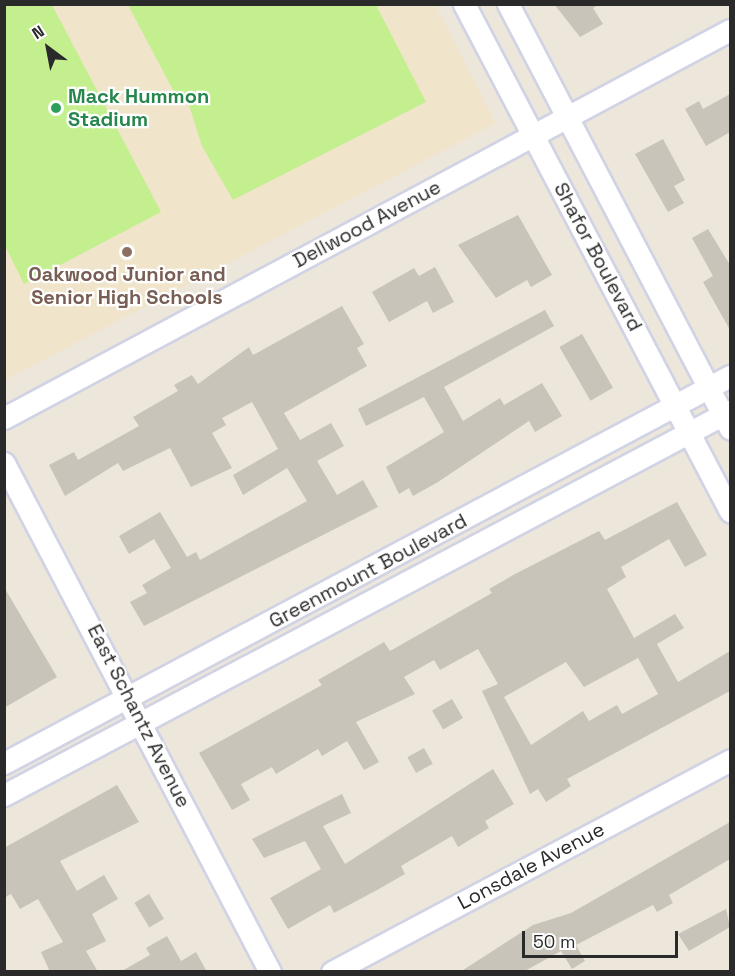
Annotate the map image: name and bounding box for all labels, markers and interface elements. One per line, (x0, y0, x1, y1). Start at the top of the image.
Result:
north arrow (18, 18, 78, 78)
text: N (28, 21, 48, 44)
place label: Mack Hummon Stadium (68, 84, 209, 131)
marker: Mack Hummon Stadium (49, 101, 63, 115)
street label: Dellwood Avenue (289, 175, 445, 273)
street label: Shafor Boulevard (549, 179, 647, 335)
marker: Oakwood Junior and Senior High Schools (120, 245, 134, 259)
place label: Oakwood Junior and Senior High Schools (28, 262, 226, 309)
street label: Greenmount Boulevard (265, 509, 471, 633)
street label: East Schantz Avenue (82, 620, 196, 812)
street label: Lonsdale Avenue (453, 817, 609, 915)
scale bar (525, 919, 681, 957)
text: 50 m (533, 930, 575, 953)

